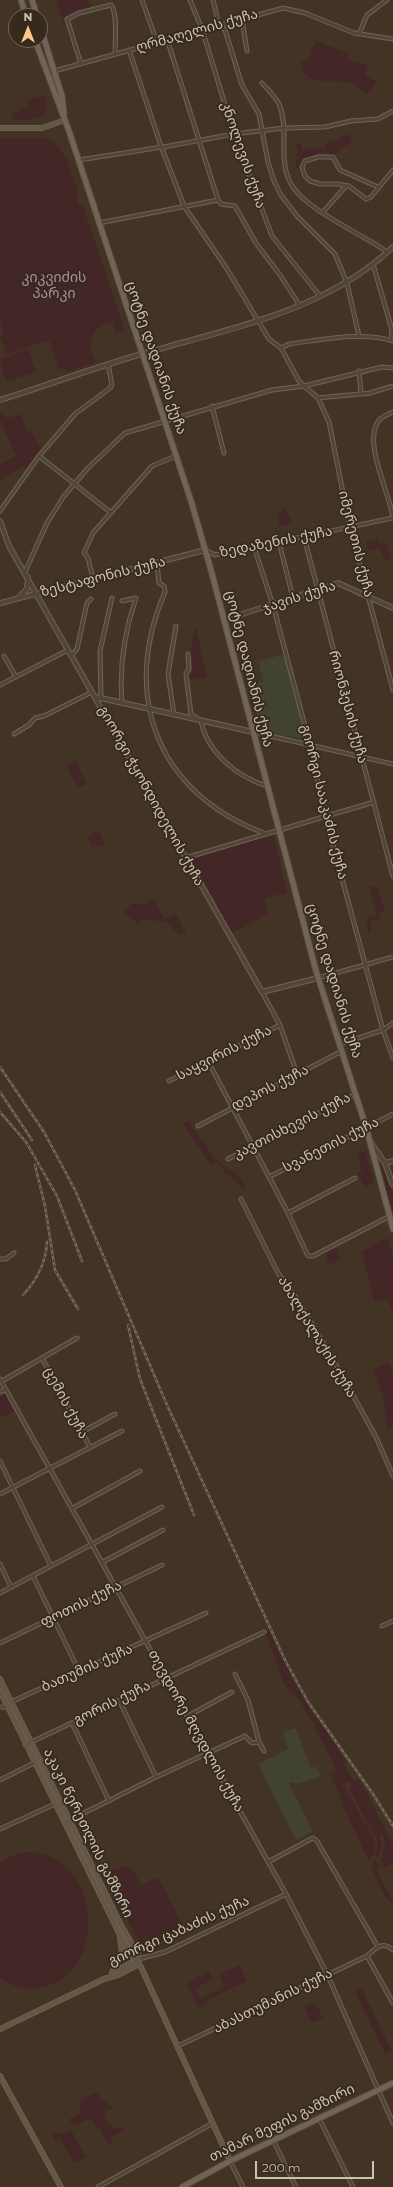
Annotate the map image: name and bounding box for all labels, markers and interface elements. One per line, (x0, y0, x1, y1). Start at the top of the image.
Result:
street label: ღრმაღელის ქუჩა (134, 6, 260, 56)
north arrow (8, 8, 48, 48)
text: N (24, 10, 32, 24)
street label: კნოლევის ქუჩა (217, 99, 269, 211)
park label: კიკვიძის პარკი (22, 270, 86, 302)
street label: ცოტნე დადიანის ქუჩა (122, 279, 190, 437)
street label: იმერეთის ქუჩა (335, 489, 377, 599)
street label: ზედაზენის ქუჩა (218, 523, 334, 561)
street label: ზესტაფონის ქუჩა (39, 553, 167, 601)
street label: ჯავის ქუჩა (260, 577, 338, 617)
street label: ცოტნე დადიანის ქუჩა (221, 589, 277, 749)
street label: რიონჰესის ქუჩა (325, 649, 371, 765)
street label: გიორგი ჭყონდიდელის ქუჩა (94, 703, 208, 889)
street label: გიორგი სააკაძის ქუჩა (297, 723, 351, 881)
street label: ცოტნე დადიანის ქუჩა (302, 902, 366, 1060)
street label: საყვირის ქუჩა (174, 1022, 274, 1084)
street label: დეპოს ქუჩა (229, 1061, 311, 1115)
street label: კავთისხევის ქუჩა (230, 1089, 354, 1163)
street label: სვანეთის ქუჩა (280, 1114, 382, 1176)
street label: ახალქალაქის ქუჩა (274, 1273, 360, 1401)
street label: ცემის ქუჩა (40, 1364, 92, 1442)
street label: ფოთის ქუჩა (38, 1577, 124, 1631)
street label: ბათუმის ქუჩა (39, 1640, 135, 1696)
street label: თევდორე მღვდლის ქუჩა (144, 1647, 248, 1815)
street label: გორის ქუჩა (71, 1677, 153, 1729)
street label: აკაკი წერეთლის გამზირი (40, 1745, 136, 1921)
street label: გიორგი ცაბაძის ქუჩა (106, 1892, 252, 1970)
street label: აბასთუმანის ქუჩა (211, 1965, 335, 2037)
street label: თამარ მეფის გამზირი (206, 2080, 358, 2166)
scale bar (257, 2153, 376, 2179)
text: 200 m (262, 2160, 301, 2175)

